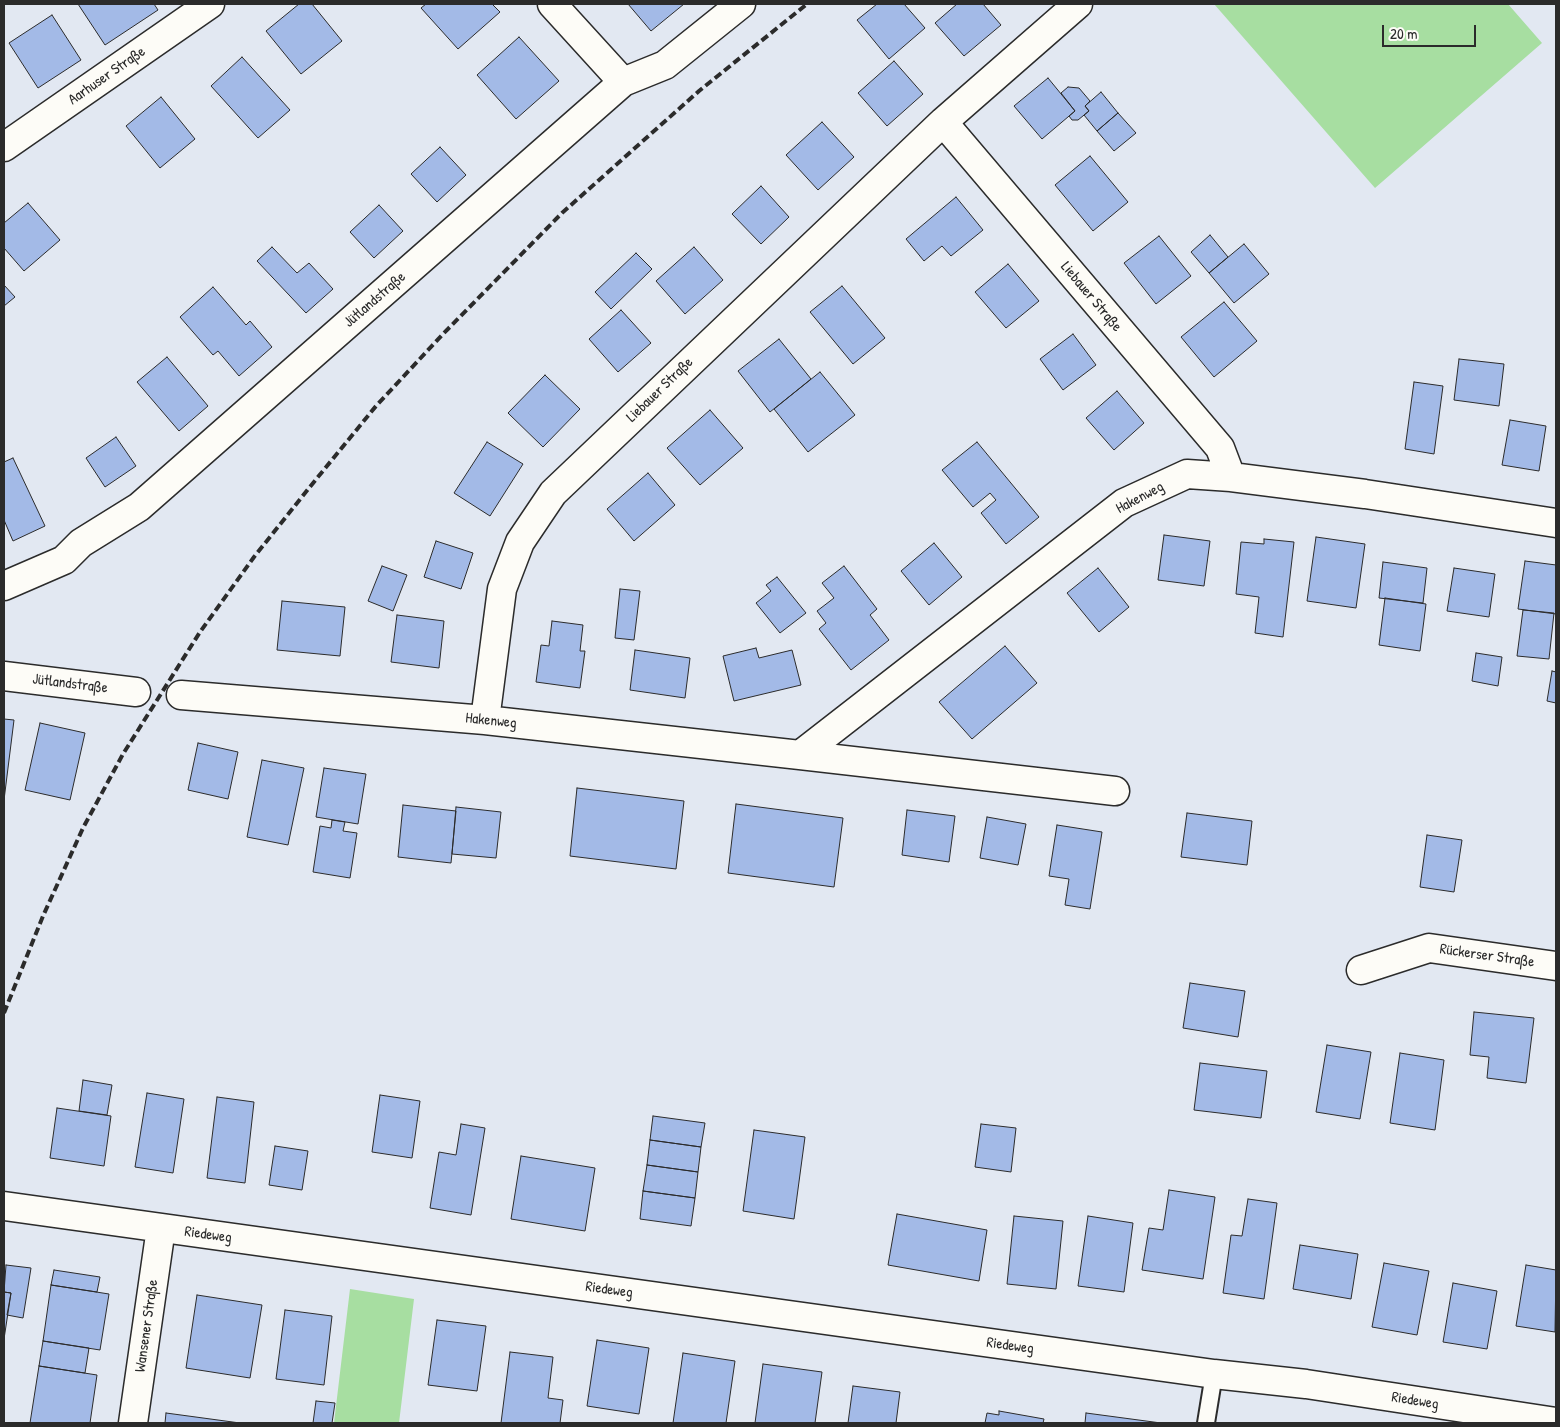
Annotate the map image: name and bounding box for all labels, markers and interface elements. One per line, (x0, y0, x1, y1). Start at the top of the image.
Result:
scale bar (1385, 15, 1479, 47)
text: 20 m (1390, 23, 1417, 44)
street label: Aarhuser Straße (65, 43, 149, 109)
street label: Liebauer Straße (1057, 258, 1125, 336)
street label: Jütlandstraße (341, 268, 409, 332)
street label: Liebauer Straße (623, 354, 697, 426)
street label: Hakenweg (1113, 478, 1167, 518)
street label: Jütlandstraße (31, 670, 109, 698)
street label: Hakenweg (464, 709, 518, 733)
street label: Rückerser Straße (1439, 940, 1535, 972)
street label: Riedeweg (183, 1223, 233, 1247)
street label: Riedeweg (584, 1278, 634, 1302)
street label: Wansener Straße (132, 1279, 162, 1373)
street label: Riedeweg (985, 1334, 1035, 1358)
street label: Riedeweg (1390, 1388, 1440, 1414)

